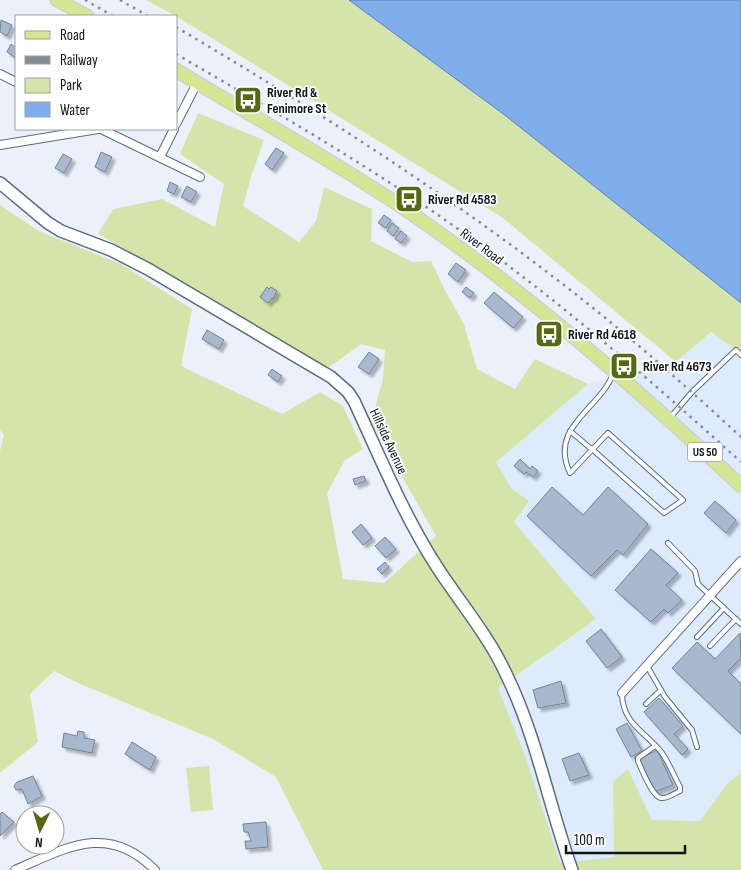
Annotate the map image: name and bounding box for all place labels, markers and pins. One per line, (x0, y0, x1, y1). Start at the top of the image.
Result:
place label: River Rd & Fenimore St (267, 84, 327, 117)
bus stop icon: River Rd & Fenimore St (233, 85, 263, 115)
bus stop icon: River Rd 4583 (394, 184, 424, 214)
place label: River Rd 4583 (428, 191, 497, 208)
bus stop icon: River Rd 4618 (534, 319, 564, 349)
place label: River Rd 4618 (568, 326, 637, 343)
bus stop icon: River Rd 4673 (609, 351, 639, 381)
place label: River Rd 4673 (643, 358, 711, 375)

